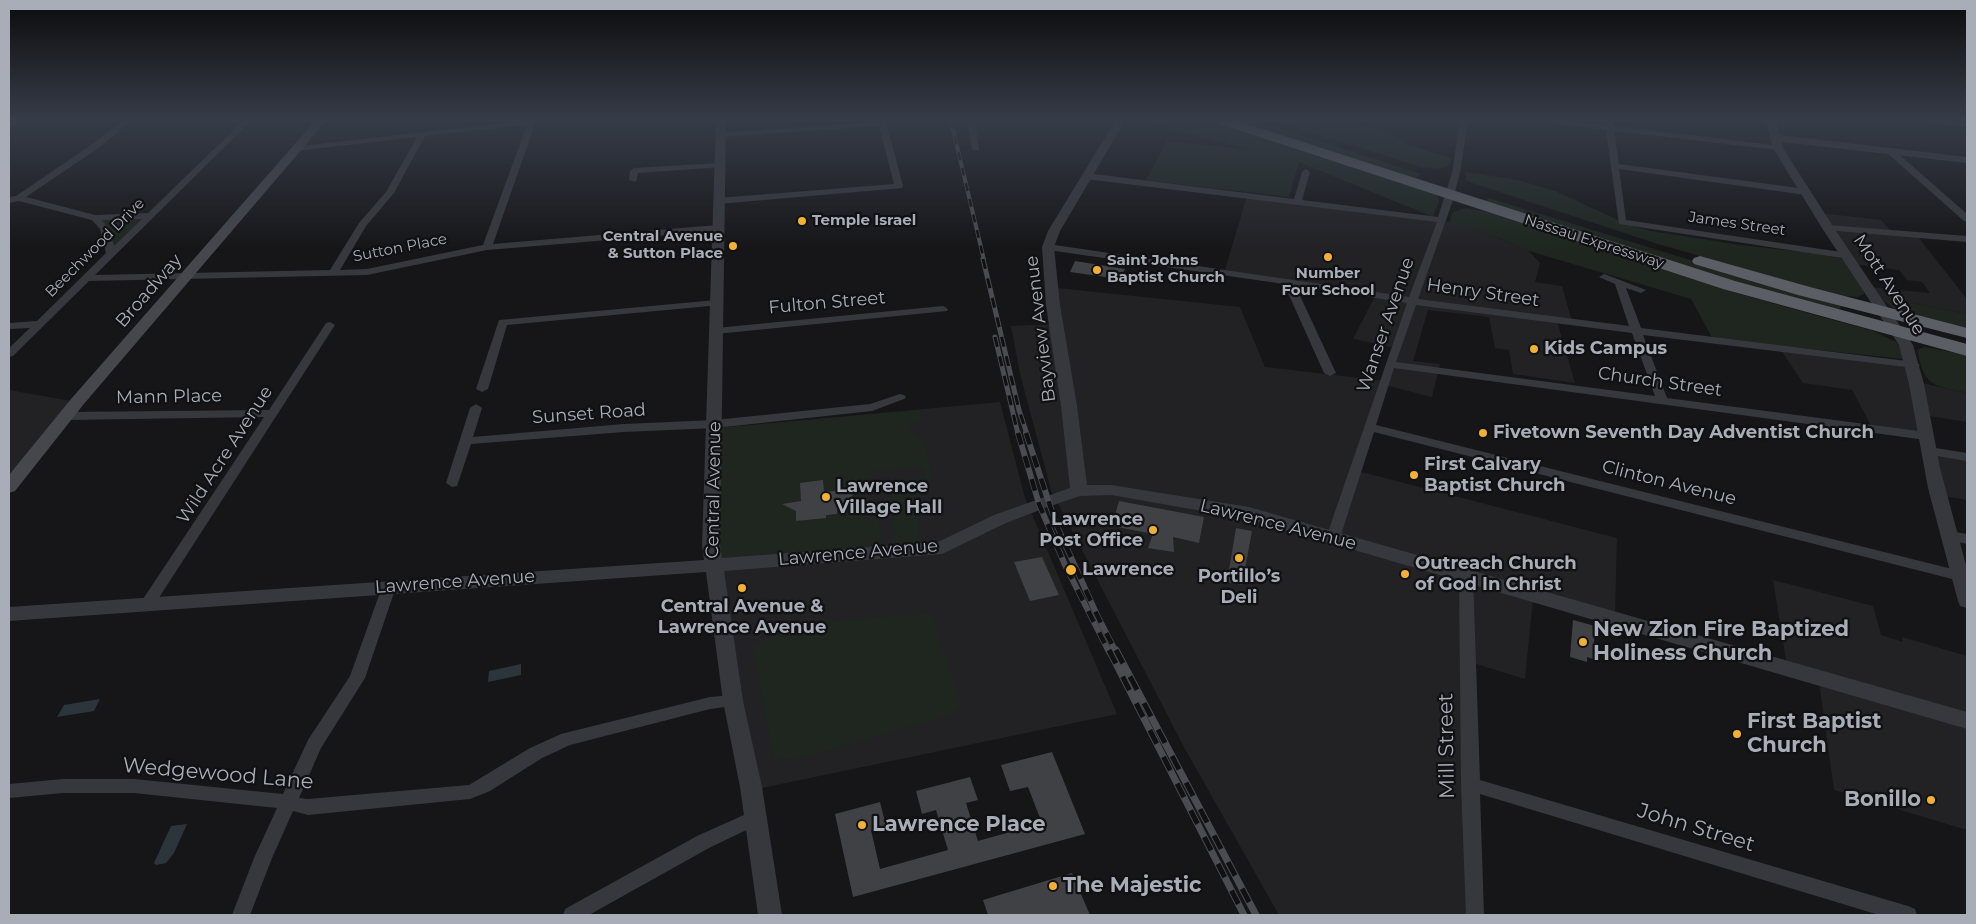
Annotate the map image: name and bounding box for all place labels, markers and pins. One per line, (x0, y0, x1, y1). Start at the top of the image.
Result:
place label: Temple Israel (812, 212, 916, 230)
marker: Temple Israel (796, 215, 808, 227)
place label: Central Avenue & Sutton Place (603, 228, 723, 263)
marker: Central Avenue & Sutton Place (727, 240, 739, 252)
marker: Number Four School (1322, 251, 1334, 263)
place label: Saint Johns Baptist Church (1107, 252, 1225, 287)
marker: Saint Johns Baptist Church (1091, 264, 1103, 276)
place label: Number Four School (1281, 265, 1375, 300)
place label: Kids Campus (1544, 338, 1667, 360)
marker: Kids Campus (1528, 343, 1540, 355)
place label: Fivetown Seventh Day Adventist Church (1493, 422, 1874, 444)
marker: Fivetown Seventh Day Adventist Church (1477, 427, 1489, 439)
place label: First Calvary Baptist Church (1424, 454, 1565, 496)
marker: First Calvary Baptist Church (1408, 469, 1420, 481)
place label: Lawrence Village Hall (836, 476, 942, 518)
marker: Lawrence Village Hall (820, 491, 832, 503)
place label: Lawrence Post Office (1039, 509, 1143, 552)
marker: Lawrence Post Office (1147, 524, 1159, 536)
marker: Portillo’s Deli (1233, 552, 1245, 564)
place label: Outreach Church of God In Christ (1415, 553, 1577, 596)
place label: Lawrence (1082, 559, 1174, 581)
marker: Lawrence (1064, 563, 1078, 577)
place label: Portillo’s Deli (1198, 566, 1280, 608)
marker: Outreach Church of God In Christ (1399, 568, 1411, 580)
marker: Central Avenue & Lawrence Avenue (736, 582, 748, 594)
place label: Central Avenue & Lawrence Avenue (658, 596, 826, 638)
place label: New Zion Fire Baptized Holiness Church (1593, 617, 1849, 667)
marker: New Zion Fire Baptized Holiness Church (1577, 636, 1589, 648)
place label: First Baptist Church (1747, 709, 1881, 759)
marker: First Baptist Church (1731, 728, 1743, 740)
place label: Bonillo (1844, 787, 1921, 813)
marker: Bonillo (1925, 794, 1937, 806)
place label: Lawrence Place (872, 812, 1046, 838)
marker: Lawrence Place (856, 819, 868, 831)
place label: The Majestic (1063, 873, 1201, 899)
marker: The Majestic (1047, 880, 1059, 892)

